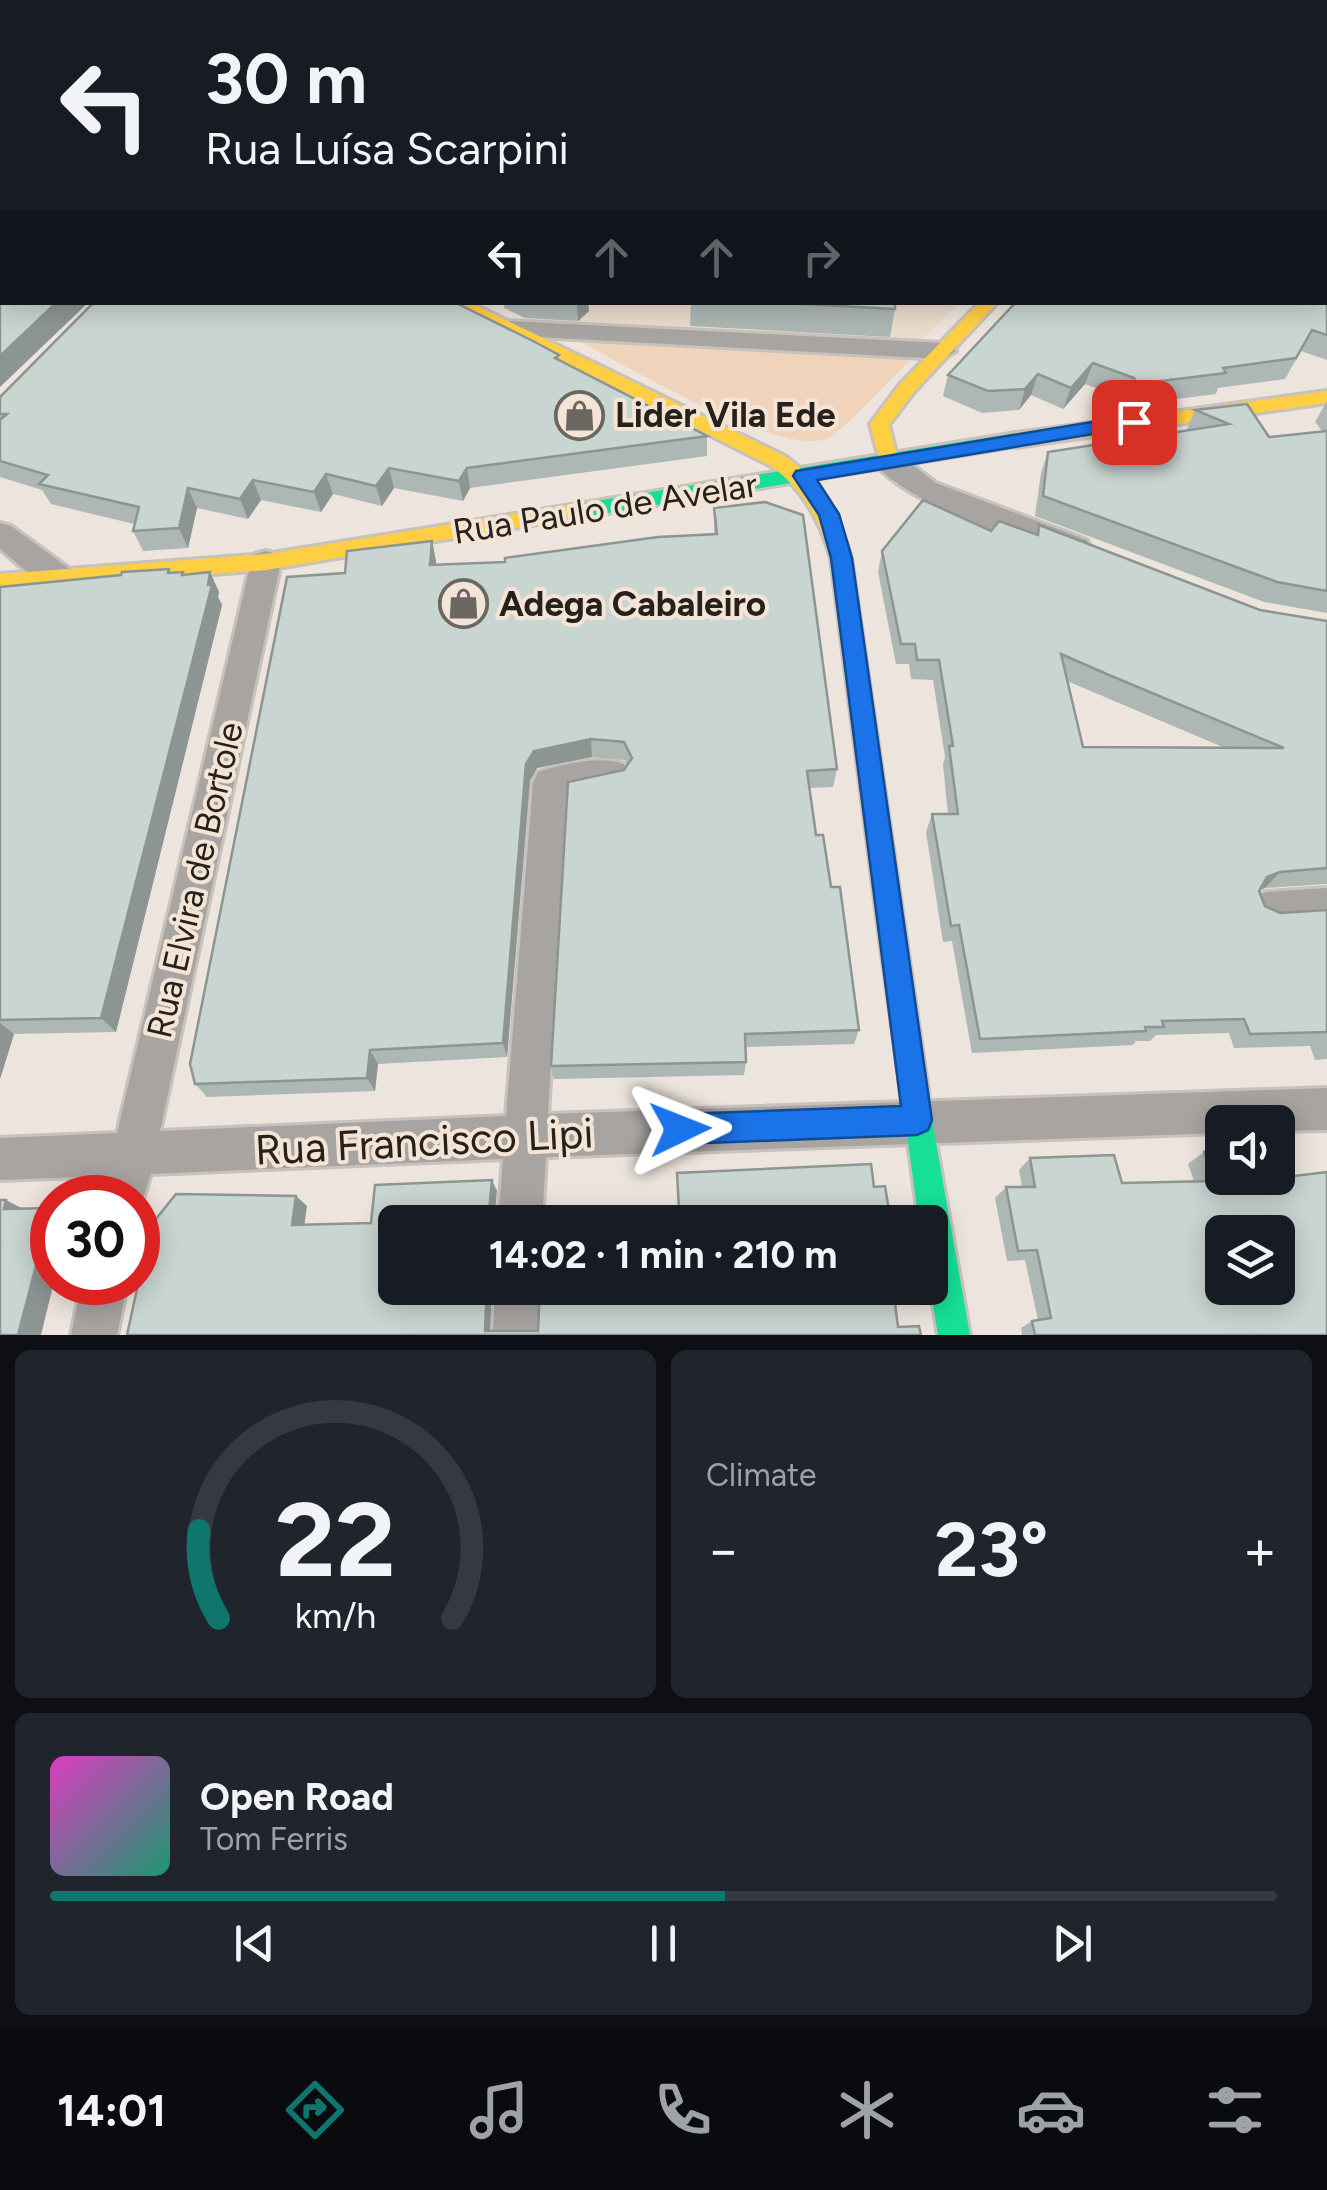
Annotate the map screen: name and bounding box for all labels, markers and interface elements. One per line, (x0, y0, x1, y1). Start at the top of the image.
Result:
text: 30 m (205, 36, 367, 121)
icon: left (40, 40, 170, 170)
text: Rua Luísa Scarpini (205, 121, 569, 175)
icon: left (479, 230, 534, 285)
icon: ahead (584, 230, 639, 285)
icon: ahead (689, 230, 744, 285)
icon: right (794, 230, 849, 285)
pin (1092, 380, 1177, 465)
shop icon: Lider Vila Ede (554, 389, 606, 441)
place label: Lider Vila Ede (615, 394, 836, 436)
icon: arrive (1107, 395, 1162, 450)
street label: Rua Paulo de Avelar (450, 463, 760, 553)
shop icon: Adega Cabaleiro (438, 578, 490, 630)
place label: Adega Cabaleiro (499, 583, 766, 625)
street label: Rua Elvira de Bortole (138, 718, 252, 1042)
position arrow (628, 1077, 732, 1181)
map controls (1205, 1105, 1295, 1305)
button: sound (1205, 1105, 1295, 1195)
street label: Rua Francisco Lipi (254, 1107, 594, 1176)
speed limit sign: 30 (30, 1175, 160, 1305)
button: layers (1205, 1215, 1295, 1305)
text: 14:02 · 1 min · 210 m (489, 1232, 837, 1278)
text: Climate (706, 1456, 817, 1494)
text: 22 (275, 1477, 396, 1602)
text: 23° (935, 1505, 1048, 1595)
text: − (706, 1517, 740, 1583)
text: + (1243, 1517, 1277, 1583)
text: km/h (295, 1594, 376, 1637)
text: Open Road (200, 1774, 394, 1820)
text: Tom Ferris (200, 1820, 348, 1858)
icon: previous (227, 1916, 282, 1971)
icon: pause (636, 1916, 691, 1971)
icon: next (1045, 1916, 1100, 1971)
icon: directions (280, 2075, 350, 2145)
icon: music (464, 2075, 534, 2145)
icon: phone (648, 2075, 718, 2145)
icon: climate (832, 2075, 902, 2145)
icon: car (1016, 2075, 1086, 2145)
icon: filters (1200, 2075, 1270, 2145)
text: 14:01 (57, 2083, 166, 2137)

